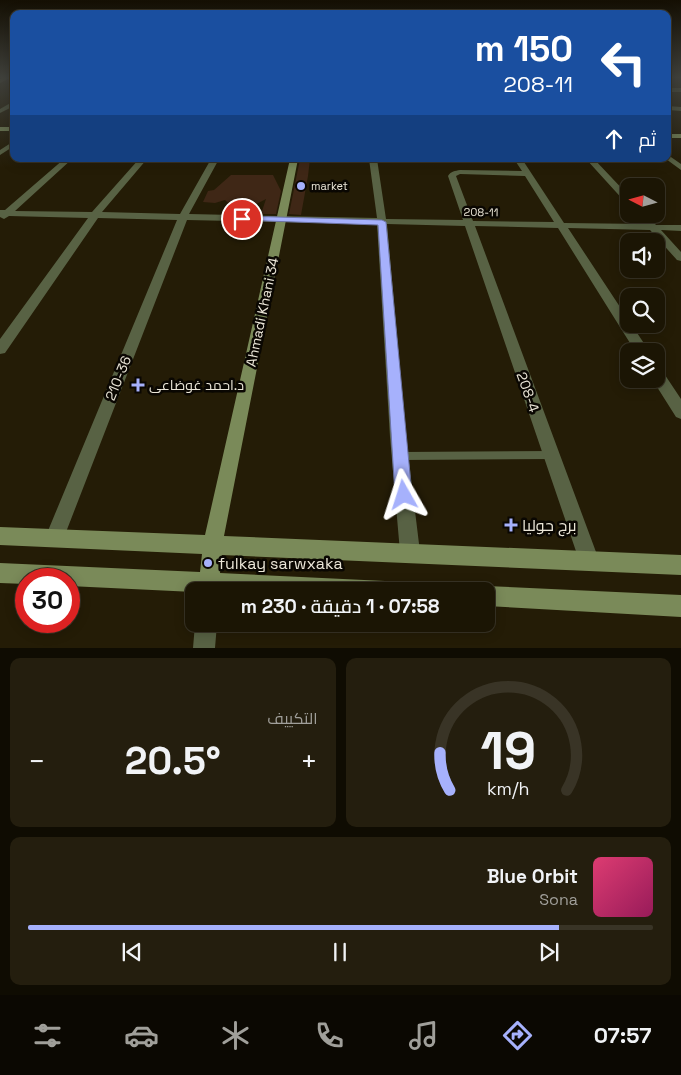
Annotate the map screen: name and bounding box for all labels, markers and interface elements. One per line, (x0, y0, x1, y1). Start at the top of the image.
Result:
text: 150 m (475, 27, 573, 71)
icon: left (591, 30, 656, 95)
text: 208-11 (504, 70, 573, 98)
icon: ahead (600, 125, 628, 153)
text: ثم (638, 127, 656, 152)
north arrow (620, 178, 665, 222)
map controls (620, 178, 665, 388)
place label: market (311, 179, 348, 193)
marker: market (295, 180, 307, 192)
pin (221, 198, 263, 240)
icon: arrive (228, 205, 256, 233)
street label: 208-11 (464, 205, 498, 219)
button: sound (620, 233, 665, 278)
street label: Ahmadi Khani 34 (242, 255, 282, 368)
button: search (620, 288, 665, 333)
button: layers (620, 343, 665, 388)
street label: 210-36 (101, 353, 135, 403)
street label: 208-4 (512, 370, 544, 415)
place label: د.احمد غوضاعی (149, 376, 244, 394)
marker: د.احمد غوضاعی (131, 378, 145, 392)
position arrow (377, 468, 429, 520)
place label: برج جوليا (522, 515, 576, 537)
marker: برج جوليا (504, 518, 518, 532)
place label: fulkay sarwxaka (218, 553, 343, 574)
marker: fulkay sarwxaka (202, 557, 214, 569)
speed limit sign: 30 (15, 568, 80, 633)
text: 07:58 · 1 دقيقة · 230 m (241, 594, 439, 619)
text: التكييف (267, 708, 318, 729)
text: 19 (480, 718, 536, 784)
text: 20.5° (125, 737, 221, 785)
text: − (28, 743, 45, 779)
text: + (300, 743, 318, 779)
text: km/h (487, 777, 530, 800)
text: Blue Orbit (487, 864, 578, 889)
text: Sona (539, 889, 578, 910)
icon: previous (118, 938, 146, 966)
icon: pause (326, 938, 354, 966)
icon: next (535, 938, 563, 966)
icon: filters (30, 1018, 65, 1053)
icon: car (124, 1018, 159, 1053)
icon: climate (218, 1018, 253, 1053)
icon: phone (312, 1018, 347, 1053)
icon: music (406, 1018, 441, 1053)
icon: directions (500, 1018, 535, 1053)
text: 07:57 (594, 1021, 651, 1049)

